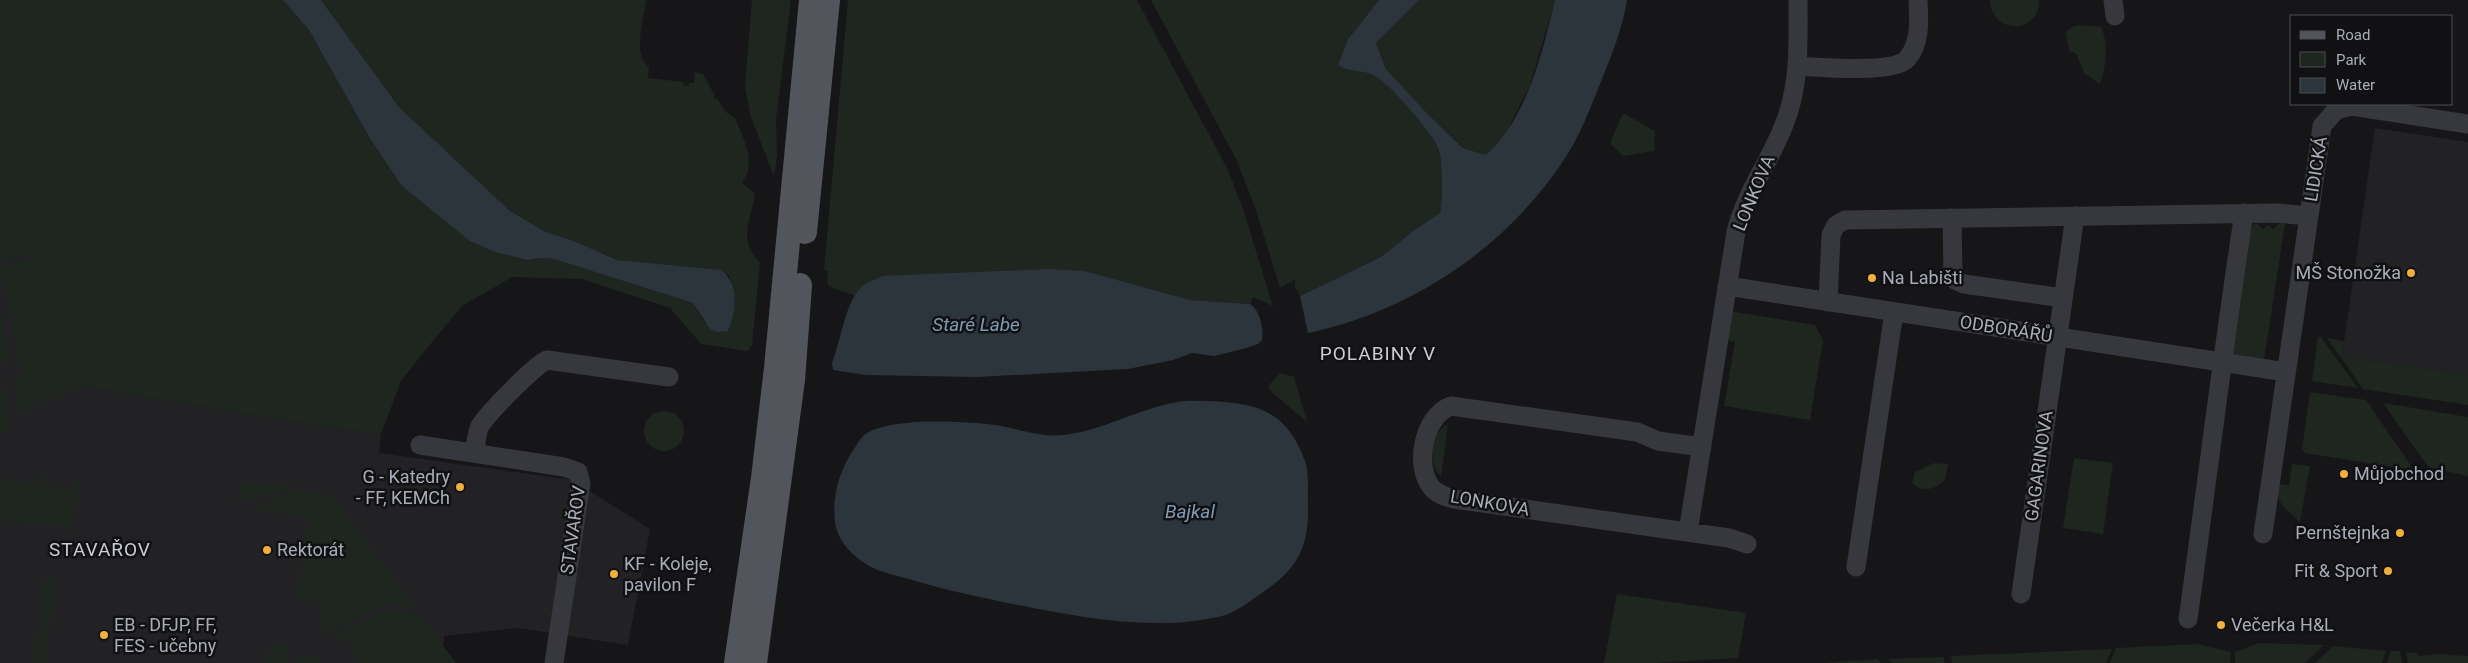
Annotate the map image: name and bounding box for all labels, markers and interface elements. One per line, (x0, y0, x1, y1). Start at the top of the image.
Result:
legend (2290, 15, 2453, 105)
text: Road (2336, 26, 2370, 44)
text: Park (2336, 51, 2367, 69)
text: Water (2336, 76, 2375, 94)
street label: LIDICKÁ (2300, 134, 2331, 203)
street label: LONKOVA (1728, 152, 1779, 234)
place label: MŠ Stonožka (2296, 262, 2401, 283)
place label: Na Labišti (1882, 267, 1963, 288)
marker: MŠ Stonožka (2405, 267, 2417, 279)
marker: Na Labišti (1866, 272, 1878, 284)
street label: ODBORÁŘŮ (1958, 310, 2054, 346)
water label: Staré Labe (932, 313, 1020, 336)
district label: POLABINY V (1320, 342, 1436, 365)
street label: GAGARINOVA (2020, 409, 2057, 523)
place label: Můjobchod (2354, 463, 2444, 484)
place label: G - Katedry - FF, KEMCh (356, 466, 450, 508)
marker: Můjobchod (2338, 468, 2350, 480)
marker: G - Katedry - FF, KEMCh (454, 481, 466, 493)
street label: STAVAŘOV (556, 484, 589, 575)
street label: LONKOVA (1449, 485, 1532, 520)
water label: Bajkal (1165, 500, 1215, 523)
place label: Pernštejnka (2295, 522, 2390, 543)
marker: Pernštejnka (2394, 527, 2406, 539)
district label: STAVAŘOV (49, 538, 151, 561)
place label: Rektorát (277, 539, 344, 560)
marker: Rektorát (261, 544, 273, 556)
place label: KF - Koleje, pavilon F (624, 553, 712, 595)
place label: Fit & Sport (2294, 560, 2378, 581)
marker: Fit & Sport (2382, 565, 2394, 577)
marker: KF - Koleje, pavilon F (608, 568, 620, 580)
place label: EB - DFJP, FF, FES - učebny (114, 614, 217, 656)
place label: Večerka H&L (2231, 614, 2334, 635)
marker: Večerka H&L (2215, 619, 2227, 631)
marker: EB - DFJP, FF, FES - učebny (98, 629, 110, 641)

